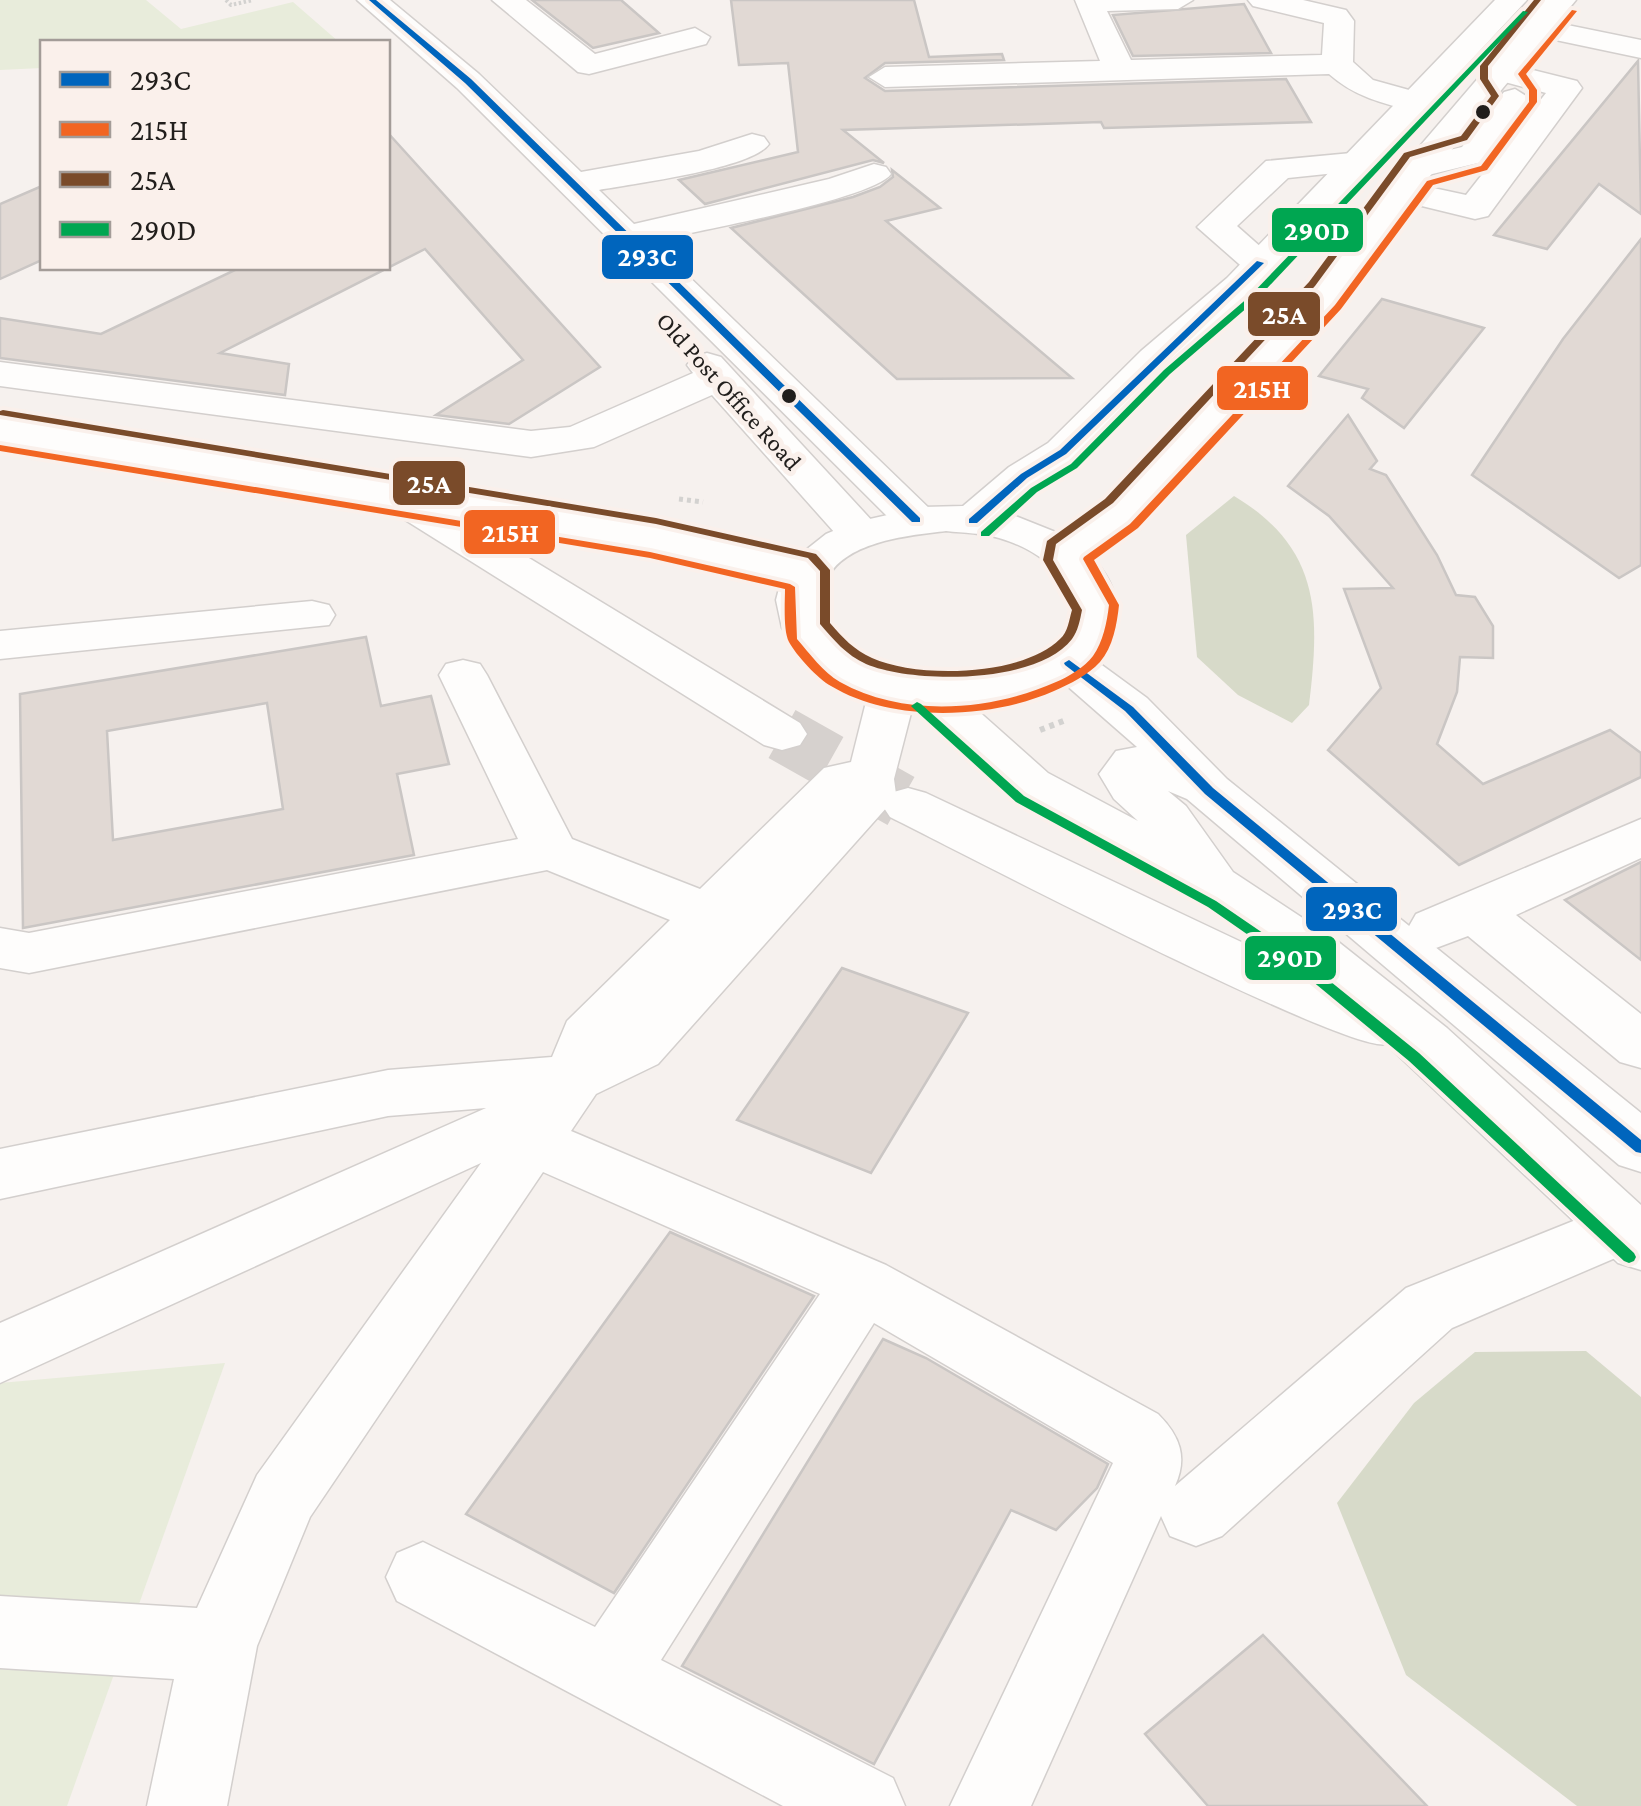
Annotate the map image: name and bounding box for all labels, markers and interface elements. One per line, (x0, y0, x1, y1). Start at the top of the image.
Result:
legend (40, 40, 390, 270)
text: 293C (130, 63, 191, 96)
unlabelled marker (1473, 102, 1493, 122)
text: 215H (130, 113, 188, 146)
text: 25A (130, 163, 176, 196)
line badge: 290D (1270, 206, 1365, 254)
text: 290D (130, 213, 196, 246)
text: 290D (1284, 215, 1350, 246)
line badge: 293C (600, 233, 695, 281)
text: 293C (617, 241, 677, 272)
line badge: 25A (1246, 290, 1322, 338)
text: 25A (1262, 299, 1307, 330)
street label: Old Post Office Road (651, 307, 807, 475)
line badge: 215H (1215, 364, 1310, 412)
text: 215H (1233, 373, 1291, 404)
unlabelled marker (779, 386, 799, 406)
line badge: 25A (391, 459, 467, 507)
text: 25A (407, 468, 452, 499)
line badge: 215H (462, 508, 557, 556)
text: 215H (481, 517, 539, 548)
line badge: 293C (1304, 885, 1399, 933)
text: 293C (1322, 894, 1382, 925)
line badge: 290D (1243, 934, 1338, 982)
text: 290D (1257, 942, 1323, 973)

